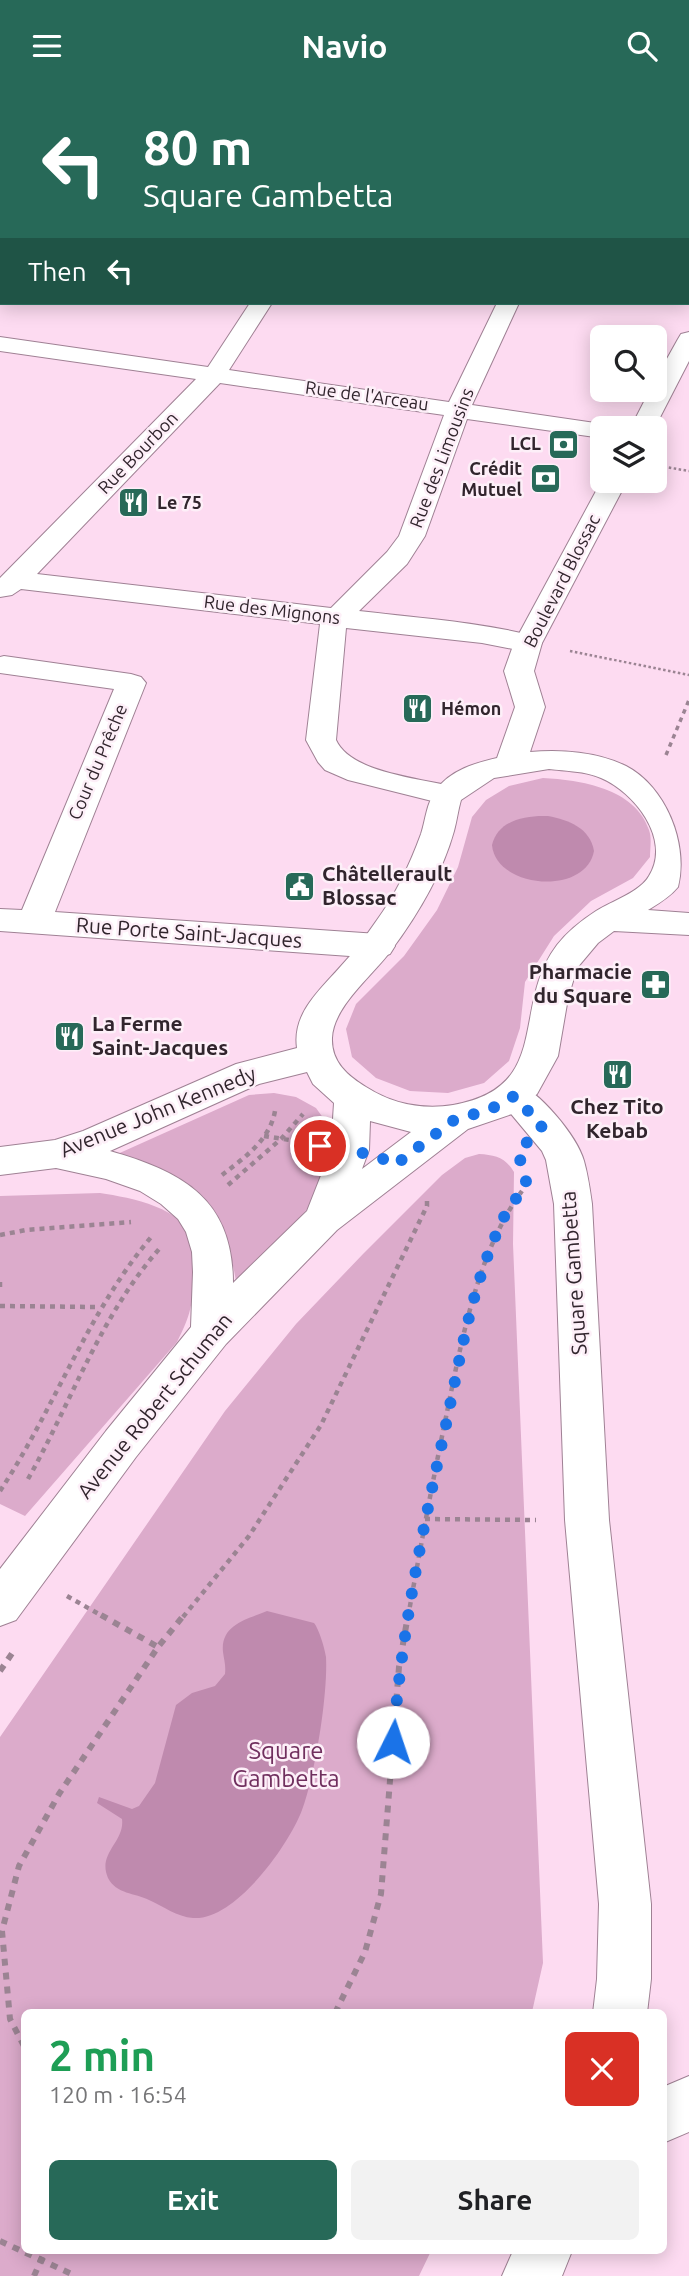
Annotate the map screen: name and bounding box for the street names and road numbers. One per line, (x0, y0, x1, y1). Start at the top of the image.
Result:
street label: Rue de l'Arceau (304, 376, 430, 414)
street label: Rue des Limousins (405, 385, 477, 530)
street label: Rue Bourbon (93, 407, 181, 497)
street label: Boulevard Blossac (519, 511, 603, 650)
street label: Rue des Mignons (203, 591, 342, 627)
street label: Cour du Prêche (64, 701, 130, 822)
street label: Rue Porte Saint-Jacques (75, 912, 303, 952)
street label: Avenue John Kennedy (56, 1061, 259, 1161)
street label: Square Gambetta (555, 1190, 591, 1356)
street label: Avenue Robert Schuman (72, 1308, 236, 1503)

